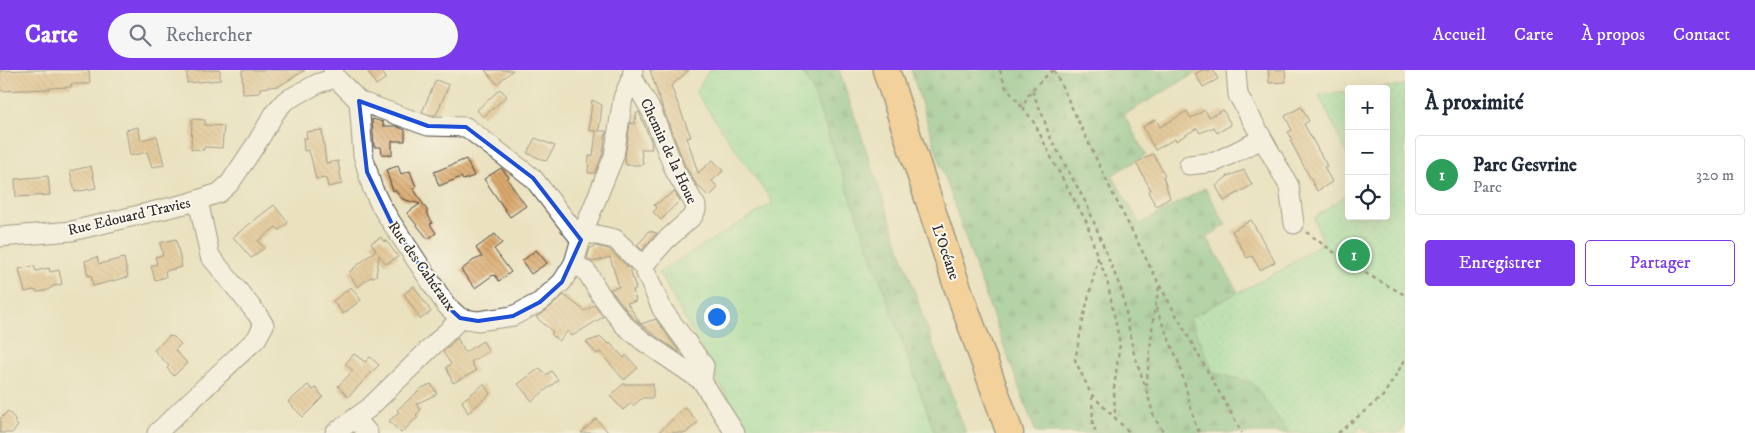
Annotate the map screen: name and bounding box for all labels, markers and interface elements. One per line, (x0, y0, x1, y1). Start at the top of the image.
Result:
search box (108, 13, 458, 58)
text: Carte (25, 20, 78, 50)
icon: search (126, 21, 154, 49)
text: Rechercher (166, 24, 252, 47)
text: Accueil (1433, 24, 1486, 46)
text: Carte (1514, 24, 1553, 46)
text: À propos (1581, 24, 1645, 46)
text: Contact (1673, 24, 1730, 46)
map controls (1345, 85, 1390, 220)
button: + (1345, 85, 1390, 130)
text: À proximité (1425, 90, 1524, 116)
street label: Chemin de la Houe (636, 95, 701, 207)
button: − (1345, 130, 1390, 175)
text: Parc Gesvrine (1473, 154, 1577, 177)
text: 1 (1439, 165, 1445, 185)
text: 320 m (1696, 165, 1734, 185)
button: locate (1345, 175, 1390, 220)
text: Parc (1473, 177, 1502, 197)
street label: Rue Edouard Travies (66, 193, 192, 240)
street label: Rue des Cahéraux (384, 218, 460, 315)
street label: L’Océane (927, 222, 964, 282)
pin: 1 (1338, 236, 1370, 274)
button: Enregistrer (1425, 240, 1575, 286)
button: Partager (1585, 240, 1735, 286)
your location (704, 304, 730, 330)

